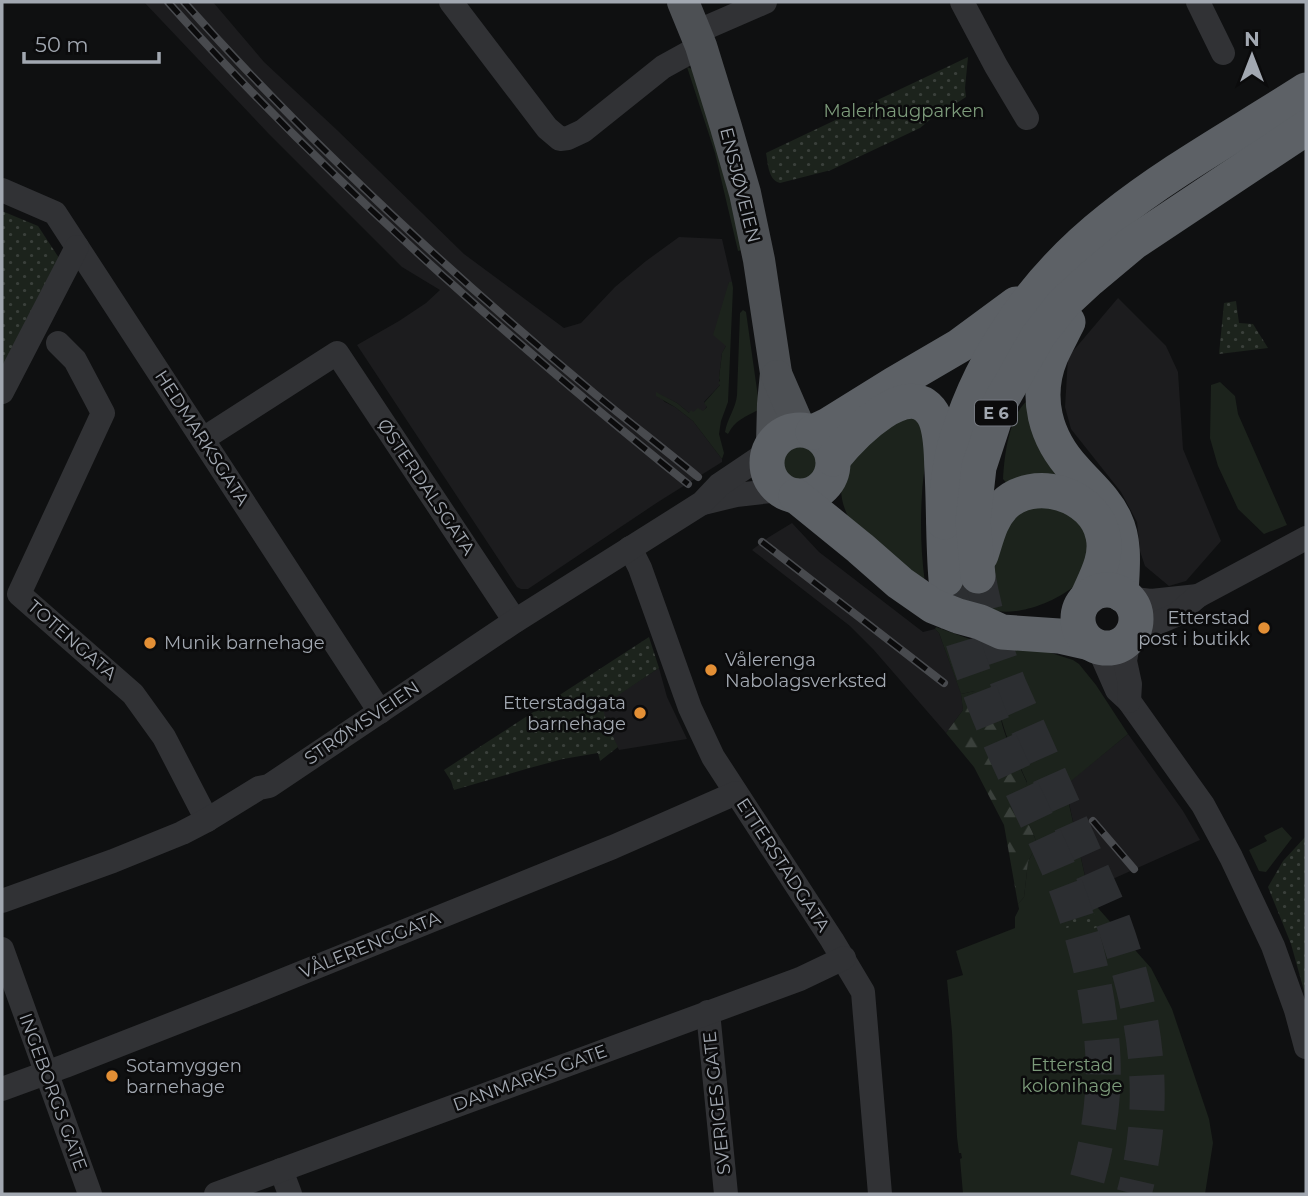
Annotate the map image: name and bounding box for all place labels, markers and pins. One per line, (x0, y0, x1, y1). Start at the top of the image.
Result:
place label: Etterstad post i butikk (1138, 607, 1250, 650)
marker: Etterstad post i butikk (1256, 620, 1272, 636)
place label: Munik barnehage (164, 632, 325, 654)
marker: Munik barnehage (142, 635, 158, 651)
place label: Vålerenga Nabolagsverksted (725, 649, 887, 692)
marker: Vålerenga Nabolagsverksted (703, 662, 719, 678)
place label: Etterstadgata barnehage (503, 692, 626, 735)
marker: Etterstadgata barnehage (632, 705, 648, 721)
place label: Sotamyggen barnehage (126, 1055, 242, 1098)
marker: Sotamyggen barnehage (104, 1068, 120, 1084)

